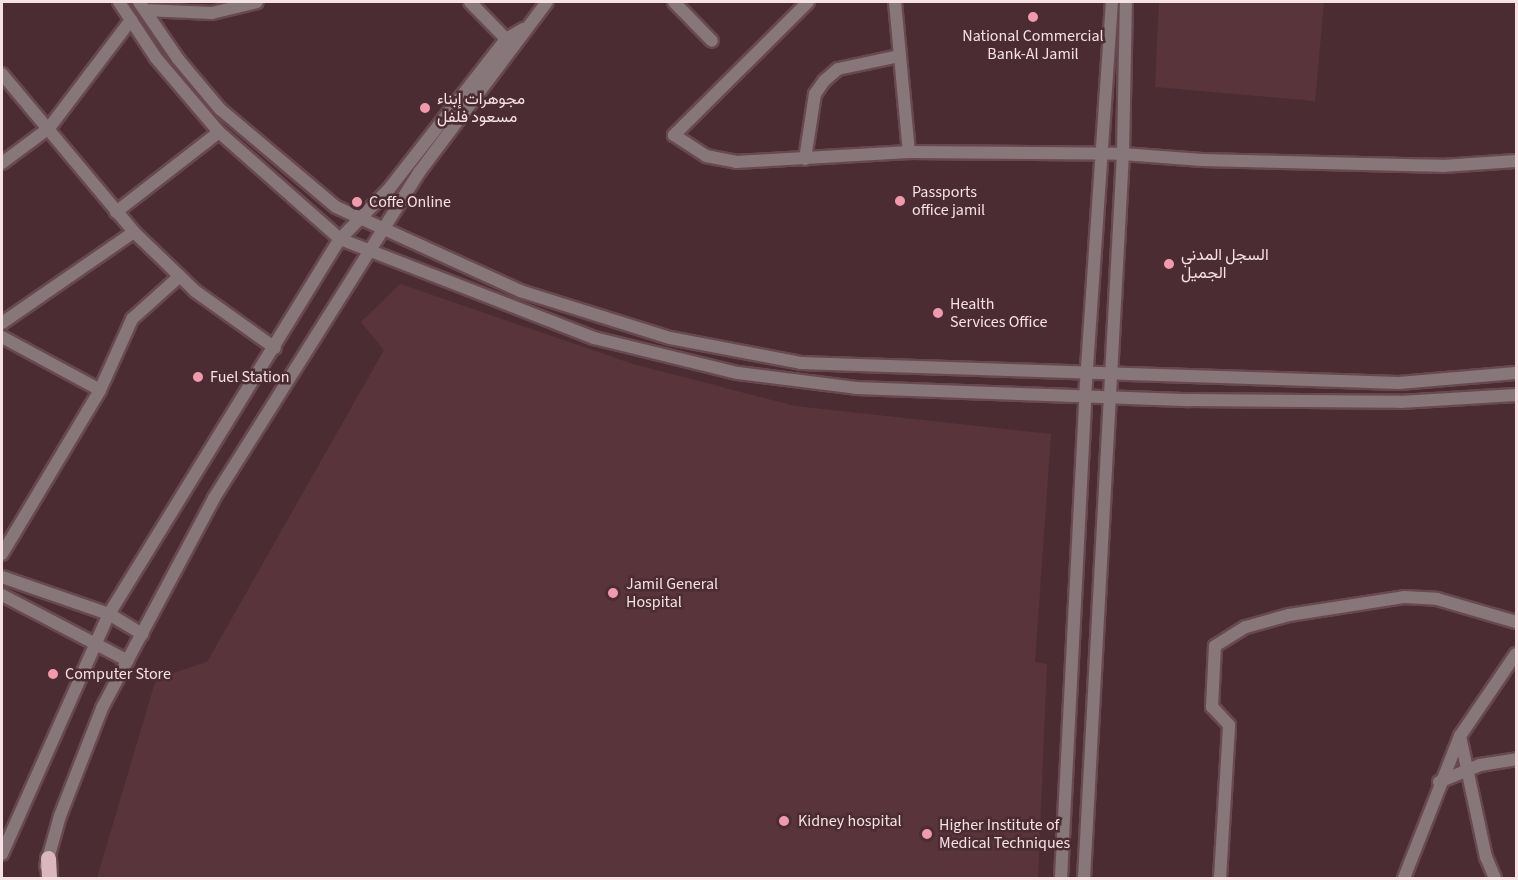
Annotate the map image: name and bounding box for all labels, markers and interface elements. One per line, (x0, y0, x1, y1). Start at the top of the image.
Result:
marker: National Commercial Bank-Al Jamil (1026, 10, 1040, 24)
place label: National Commercial Bank-Al Jamil (962, 26, 1104, 64)
place label: مجوهرات إبناء مسعود فلفل (437, 89, 525, 127)
marker: مجوهرات إبناء مسعود فلفل (418, 101, 432, 115)
place label: Passports office jamil (912, 182, 985, 220)
place label: Coffe Online (369, 192, 451, 212)
marker: Passports office jamil (893, 194, 907, 208)
marker: Coffe Online (350, 195, 364, 209)
place label: السجل المدني الجميل (1181, 245, 1269, 283)
marker: السجل المدني الجميل (1162, 257, 1176, 271)
place label: Health Services Office (950, 294, 1047, 332)
marker: Health Services Office (931, 306, 945, 320)
place label: Fuel Station (210, 367, 289, 387)
marker: Fuel Station (191, 370, 205, 384)
place label: Jamil General Hospital (626, 574, 718, 612)
marker: Jamil General Hospital (604, 584, 622, 602)
place label: Computer Store (65, 664, 171, 684)
marker: Computer Store (46, 667, 60, 681)
place label: Kidney hospital (798, 811, 902, 831)
marker: Kidney hospital (775, 812, 793, 830)
place label: Higher Institute of Medical Techniques (939, 815, 1070, 853)
marker: Higher Institute of Medical Techniques (920, 827, 934, 841)

